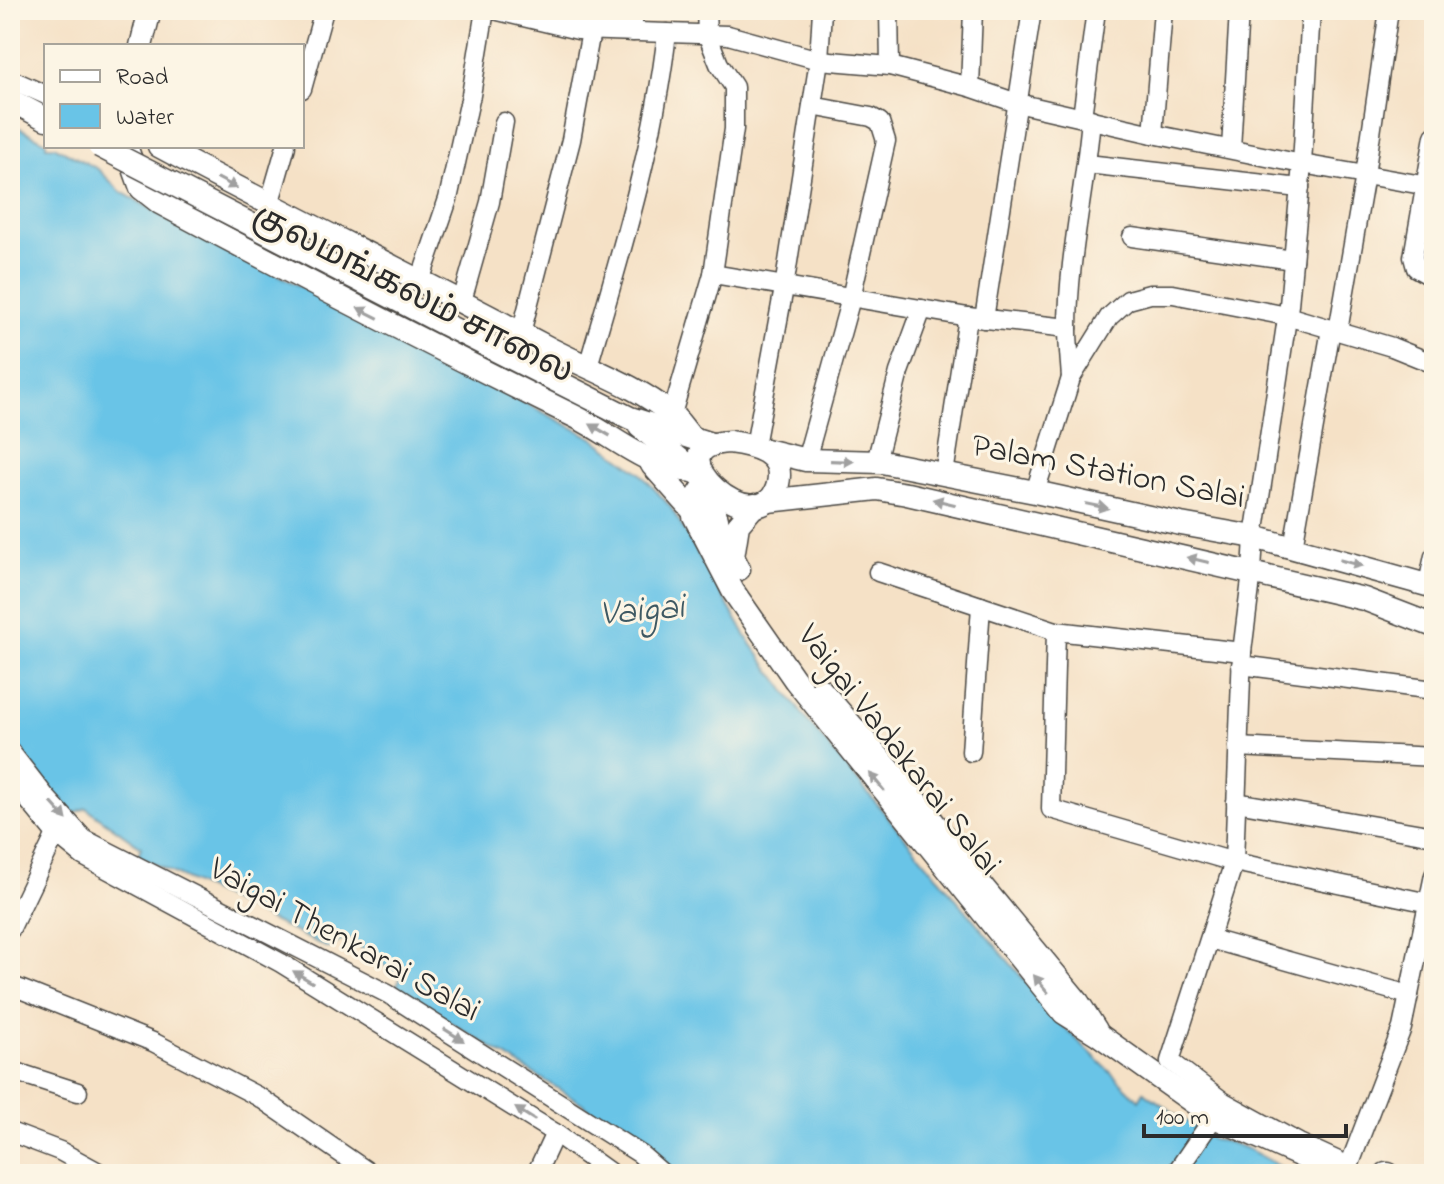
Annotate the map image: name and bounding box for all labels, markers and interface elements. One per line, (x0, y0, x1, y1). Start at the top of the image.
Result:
legend (44, 44, 304, 148)
text: Road (116, 61, 169, 96)
text: Water (116, 101, 174, 136)
one-way arrow (216, 176, 239, 190)
street label: குலமங்கலம் சாலை (243, 192, 581, 398)
one-way arrow (357, 306, 380, 319)
street label: Palam Station Salai (967, 422, 1249, 524)
one-way arrow (589, 423, 611, 437)
one-way arrow (830, 454, 855, 467)
one-way arrow (931, 496, 956, 508)
one-way arrow (1085, 500, 1110, 513)
one-way arrow (1185, 553, 1210, 566)
one-way arrow (1338, 558, 1363, 570)
water label: Vaigai (597, 582, 690, 642)
street label: Vaigai Vadakarai Salai (783, 614, 1012, 888)
one-way arrow (869, 772, 886, 792)
one-way arrow (50, 802, 68, 821)
street label: Vaigai Thenkarai Salai (198, 845, 489, 1036)
one-way arrow (292, 970, 314, 984)
one-way arrow (1033, 974, 1050, 994)
one-way arrow (443, 1028, 464, 1043)
scale bar (1144, 1088, 1346, 1138)
text: 100 m (1156, 1101, 1209, 1136)
one-way arrow (514, 1106, 535, 1121)

